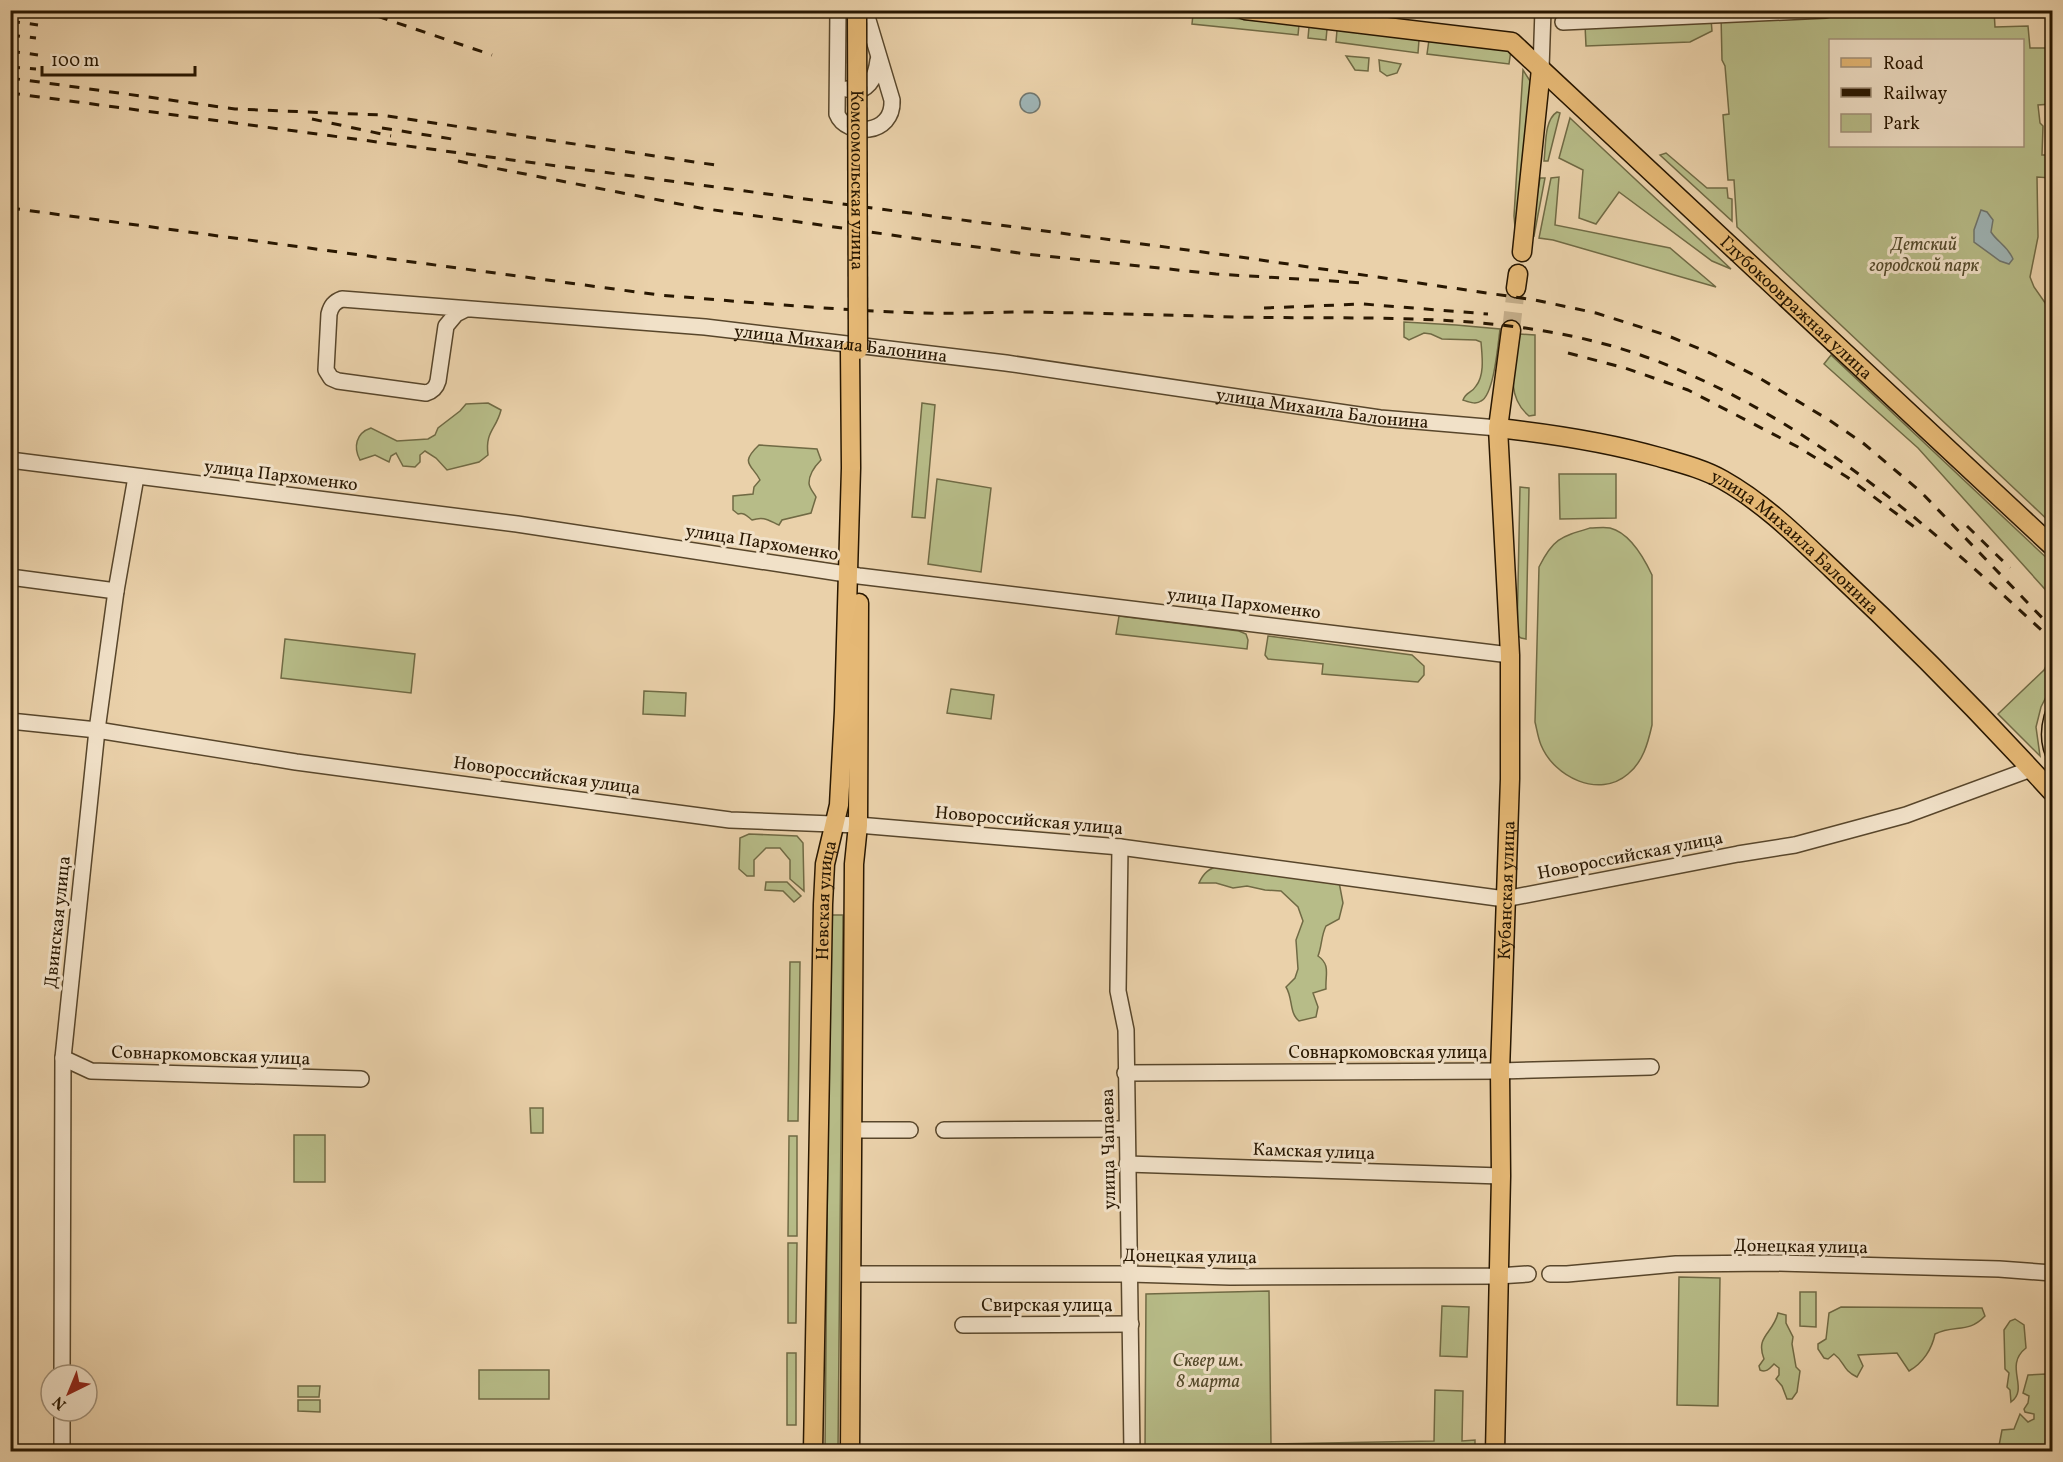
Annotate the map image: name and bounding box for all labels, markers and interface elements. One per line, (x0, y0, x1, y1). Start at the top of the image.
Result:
scale bar (42, 39, 195, 77)
legend (1829, 39, 2024, 147)
text: 100 m (51, 49, 100, 74)
text: Road (1883, 52, 1924, 77)
text: Railway (1883, 82, 1947, 107)
street label: Комсомольская улица (843, 90, 869, 270)
text: Park (1883, 112, 1920, 137)
street label: Глубокоовражная улица (1714, 231, 1877, 386)
park label: Детский городской парк (1869, 233, 1979, 279)
street label: улица Михаила Балонина (733, 320, 949, 370)
street label: улица Михаила Балонина (1214, 383, 1430, 436)
street label: улица Пархоменко (203, 455, 359, 498)
street label: улица Михаила Балонина (1706, 465, 1884, 621)
street label: улица Пархоменко (684, 519, 840, 568)
street label: улица Пархоменко (1166, 583, 1322, 626)
street label: Новороссийская улица (452, 751, 642, 802)
street label: Новороссийская улица (934, 801, 1124, 842)
street label: Кубанская улица (1493, 820, 1523, 960)
street label: Новороссийская улица (1535, 826, 1725, 887)
street label: Невская улица (811, 838, 844, 961)
street label: Двинская улица (39, 855, 78, 990)
street label: Совнаркомовская улица (111, 1041, 311, 1072)
street label: Совнаркомовская улица (1289, 1041, 1488, 1066)
street label: улица Чапаева (1096, 1088, 1123, 1210)
street label: Камская улица (1252, 1138, 1376, 1167)
street label: Донецкая улица (1734, 1234, 1868, 1261)
street label: Донецкая улица (1123, 1244, 1257, 1271)
street label: Свирская улица (981, 1294, 1113, 1319)
park label: Сквер им. 8 марта (1173, 1349, 1243, 1395)
north arrow (39, 1363, 99, 1423)
text: N (48, 1390, 72, 1415)

